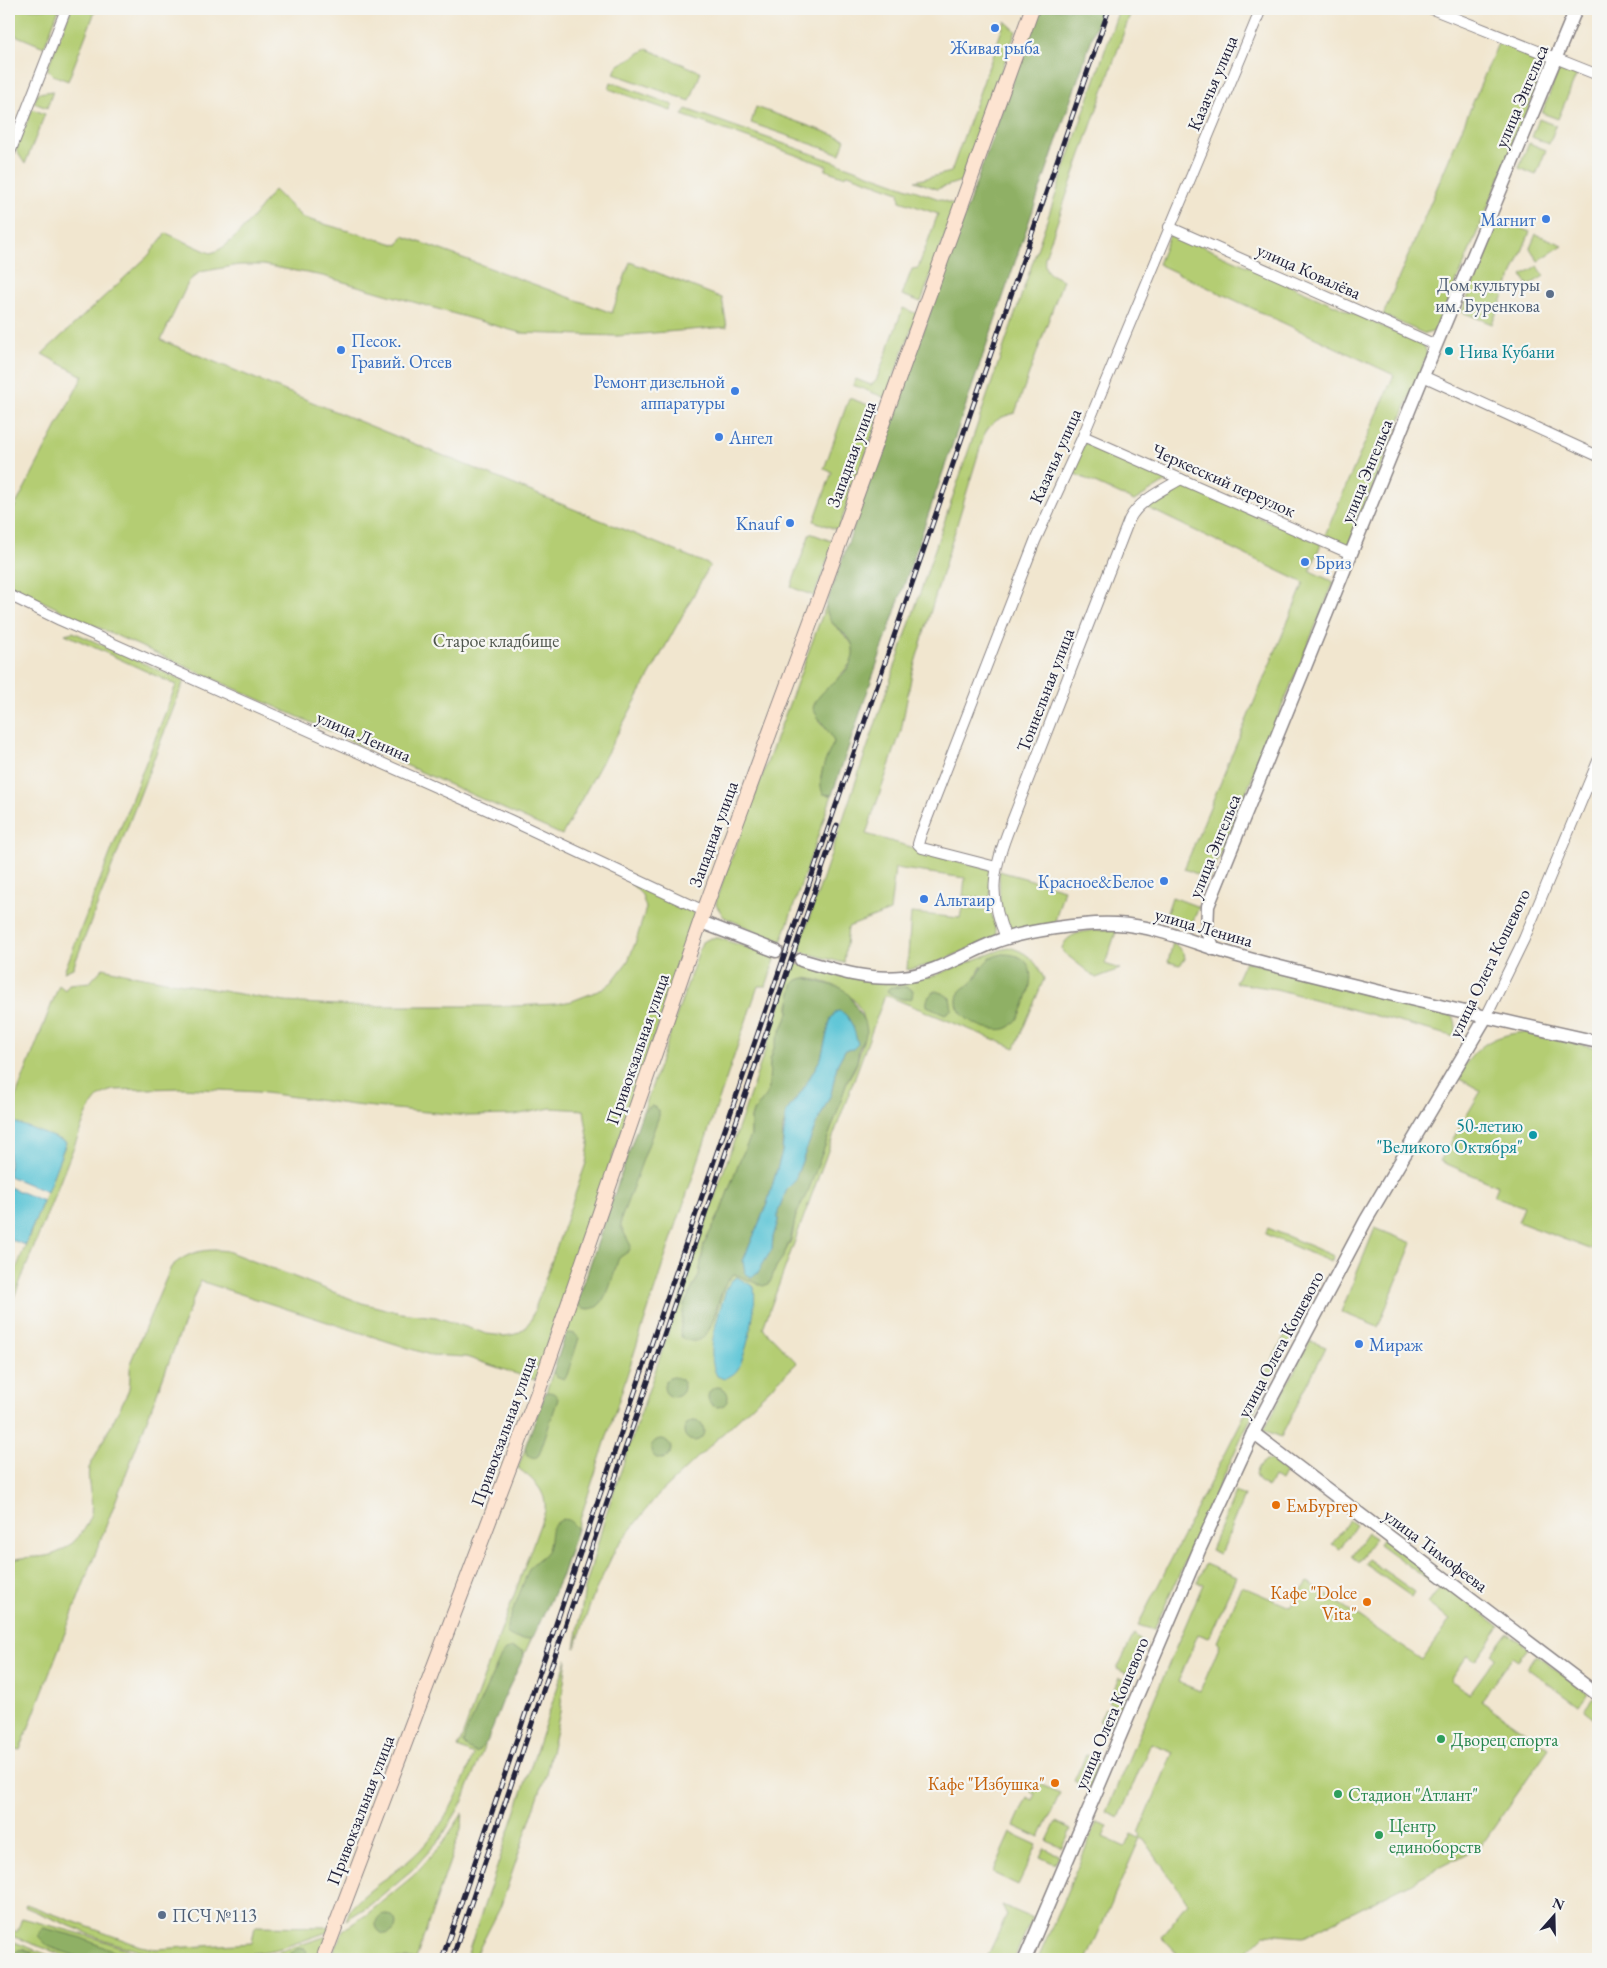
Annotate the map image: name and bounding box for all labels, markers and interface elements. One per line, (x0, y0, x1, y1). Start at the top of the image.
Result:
marker: Живая рыба (989, 22, 1001, 34)
street label: Казачья улица (1182, 31, 1243, 134)
place label: Живая рыба (949, 36, 1040, 59)
street label: улица Энгельса (1489, 40, 1553, 151)
place label: Магнит (1480, 208, 1537, 231)
marker: Магнит (1540, 213, 1552, 225)
street label: улица Ковалёва (1253, 238, 1365, 304)
place label: Дом культуры им. Буренкова (1435, 273, 1541, 317)
marker: Дом культуры им. Буренкова (1544, 288, 1556, 300)
place label: Песок. Гравий. Отсев (351, 329, 452, 373)
place label: Нива Кубани (1459, 340, 1555, 363)
marker: Песок. Гравий. Отсев (335, 344, 347, 356)
marker: Нива Кубани (1443, 345, 1455, 357)
place label: Ремонт дизельной аппаратуры (593, 370, 725, 414)
marker: Ремонт дизельной аппаратуры (729, 385, 741, 397)
street label: Западная улица (821, 397, 881, 510)
street label: Казачья улица (1024, 404, 1087, 507)
street label: улица Энгельса (1335, 415, 1398, 526)
place label: Ангел (728, 426, 773, 449)
marker: Ангел (713, 431, 725, 443)
street label: Черкесский переулок (1149, 438, 1300, 522)
place label: Knauf (736, 512, 782, 535)
marker: Knauf (784, 517, 796, 529)
place label: Бриз (1315, 551, 1351, 574)
marker: Бриз (1299, 556, 1311, 568)
street label: Тоннельная улица (1011, 624, 1079, 755)
park label: Старое кладбище (433, 629, 559, 652)
street label: улица Ленина (313, 705, 416, 767)
street label: Западная улица (683, 777, 743, 890)
street label: улица Энгельса (1183, 790, 1246, 901)
place label: Красное&Белое (1038, 870, 1154, 893)
marker: Красное&Белое (1158, 875, 1170, 887)
street label: улица Олега Кошевого (1443, 884, 1535, 1042)
place label: Альтаир (933, 888, 995, 911)
marker: Альтаир (918, 893, 930, 905)
street label: улица Ленина (1152, 902, 1256, 952)
street label: Привокзальная улица (600, 969, 674, 1128)
place label: 50-летию "Великого Октября" (1376, 1114, 1523, 1158)
marker: 50-летию "Великого Октября" (1527, 1129, 1539, 1141)
street label: улица Олега Кошевого (1231, 1266, 1329, 1422)
place label: Мираж (1369, 1333, 1424, 1356)
marker: Мираж (1353, 1338, 1365, 1350)
street label: Привокзальная улица (465, 1352, 541, 1509)
place label: ЕмБургер (1286, 1494, 1358, 1517)
marker: ЕмБургер (1270, 1499, 1282, 1511)
street label: улица Тимофеева (1379, 1503, 1493, 1597)
place label: Кафе "Dolce Vita" (1270, 1581, 1357, 1625)
marker: Кафе "Dolce Vita" (1361, 1596, 1373, 1608)
street label: улица Олега Кошевого (1068, 1633, 1154, 1793)
place label: Дворец спорта (1451, 1728, 1559, 1751)
street label: Привокзальная улица (321, 1731, 399, 1888)
marker: Дворец спорта (1435, 1733, 1447, 1745)
place label: Кафе "Избушка" (928, 1772, 1045, 1795)
marker: Кафе "Избушка" (1049, 1777, 1061, 1789)
place label: Стадион "Атлант" (1348, 1783, 1478, 1806)
marker: Стадион "Атлант" (1332, 1788, 1344, 1800)
place label: Центр единоборств (1389, 1814, 1481, 1858)
marker: Центр единоборств (1373, 1829, 1385, 1841)
north arrow (1530, 1890, 1580, 1940)
text: N (1550, 1893, 1567, 1914)
place label: ПСЧ №113 (172, 1904, 257, 1927)
marker: ПСЧ №113 (156, 1909, 168, 1921)

